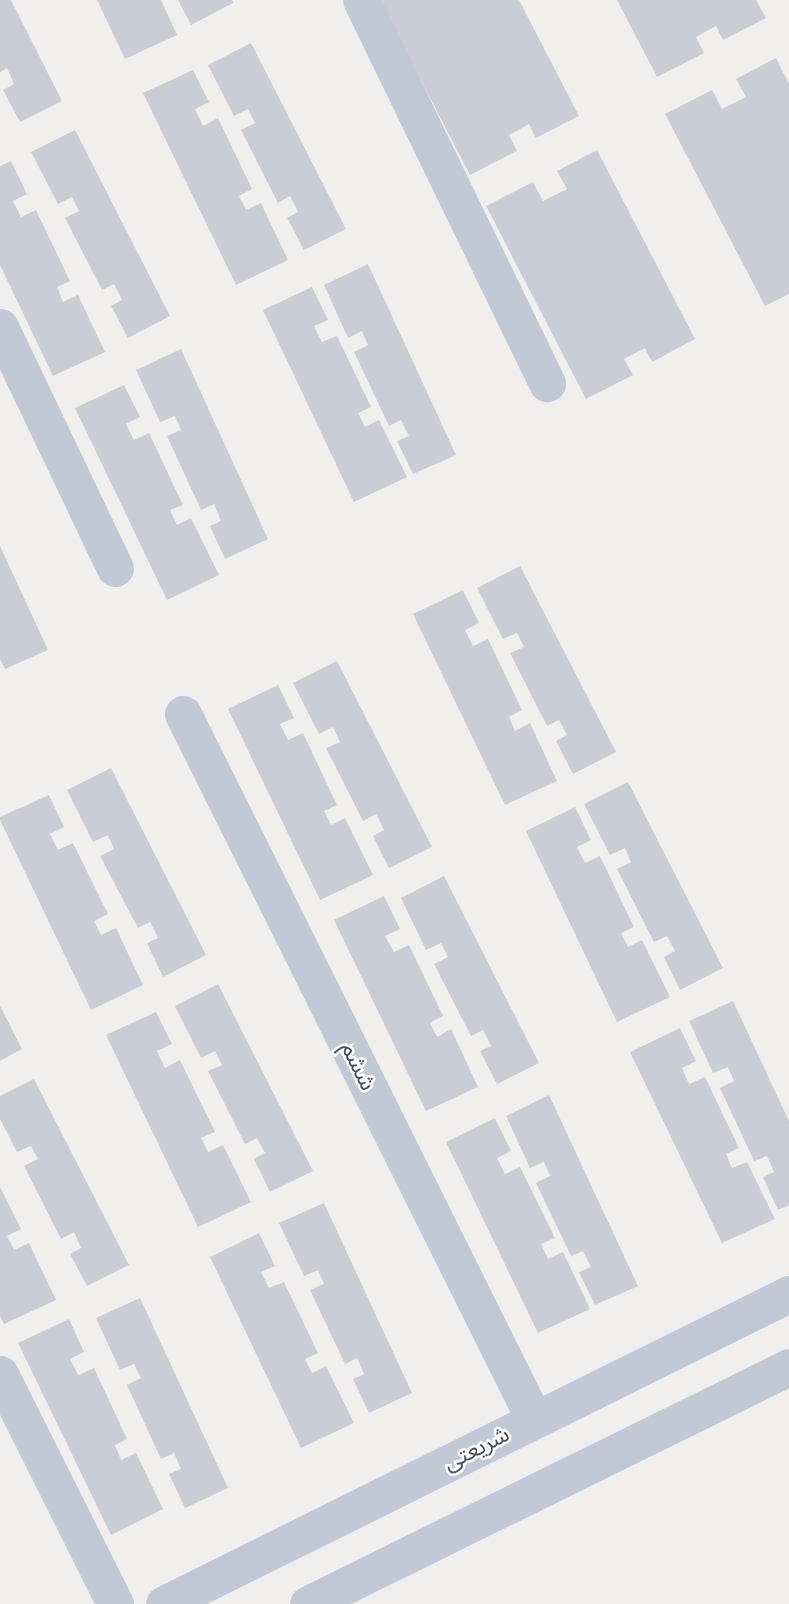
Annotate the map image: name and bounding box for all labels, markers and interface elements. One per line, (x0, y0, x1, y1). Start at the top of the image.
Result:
street label: ششم (336, 1037, 382, 1095)
street label: شریعتی (438, 1420, 514, 1476)

